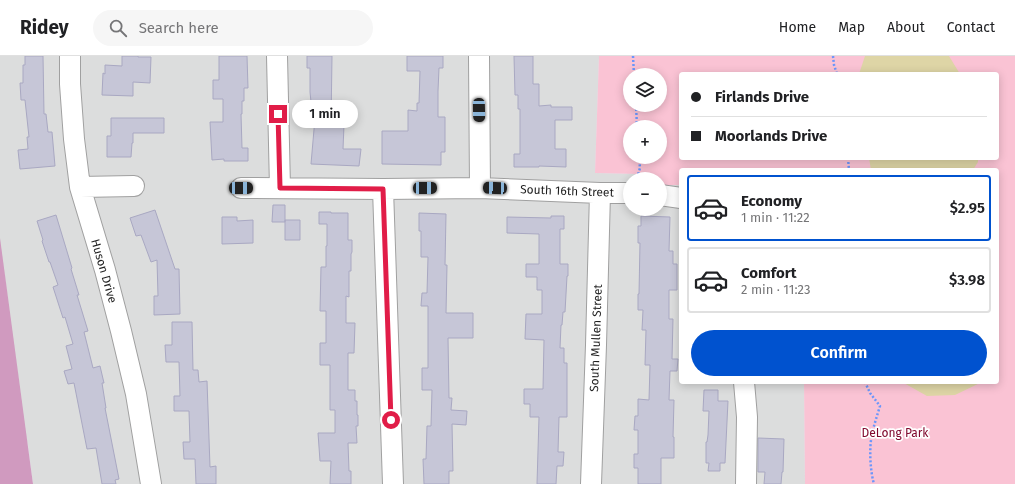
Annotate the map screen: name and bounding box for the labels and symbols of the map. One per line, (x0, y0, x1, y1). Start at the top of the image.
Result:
car (473, 98, 485, 122)
callout: 1 min (292, 100, 358, 128)
route end (269, 105, 287, 123)
car (229, 182, 253, 194)
car (413, 182, 437, 194)
car (483, 182, 507, 194)
street label: South 16th Street (520, 182, 615, 200)
street label: Huson Drive (88, 237, 120, 305)
street label: South Mullen Street (587, 283, 605, 392)
route start (382, 411, 400, 429)
park label: DeLong Park (861, 426, 929, 440)

